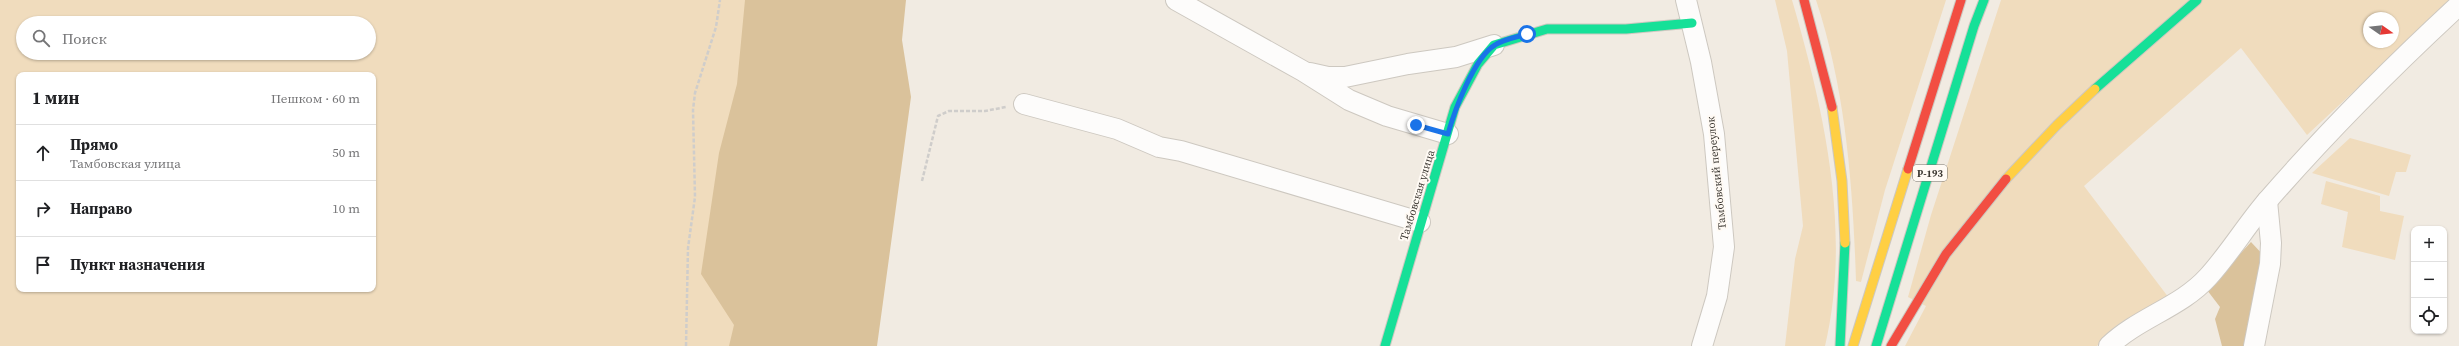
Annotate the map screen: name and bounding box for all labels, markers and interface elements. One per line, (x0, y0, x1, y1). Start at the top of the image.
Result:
north arrow (2363, 12, 2399, 48)
search box (16, 16, 376, 60)
route start (1518, 25, 1536, 43)
icon: search (30, 27, 52, 49)
text: Поиск (62, 28, 107, 49)
text: 1 мин (32, 86, 80, 110)
text: Пешком · 60 m (271, 90, 360, 107)
route end (1407, 116, 1425, 134)
street label: Тамбовский переулок (1703, 116, 1730, 230)
text: Прямо (70, 134, 118, 155)
icon: ahead (32, 142, 54, 164)
text: 50 m (332, 144, 360, 161)
street label: Тамбовская улица (1397, 148, 1438, 242)
text: Тамбовская улица (70, 155, 181, 172)
road number: Р-193 (1913, 165, 1947, 181)
icon: right (32, 198, 54, 220)
text: Направо (70, 198, 132, 219)
text: 10 m (332, 200, 360, 217)
map controls (2411, 226, 2447, 334)
button: + (2411, 226, 2447, 262)
icon: arrive (32, 254, 54, 276)
text: Пункт назначения (70, 254, 205, 275)
button: − (2411, 262, 2447, 298)
button: locate (2411, 298, 2447, 334)

